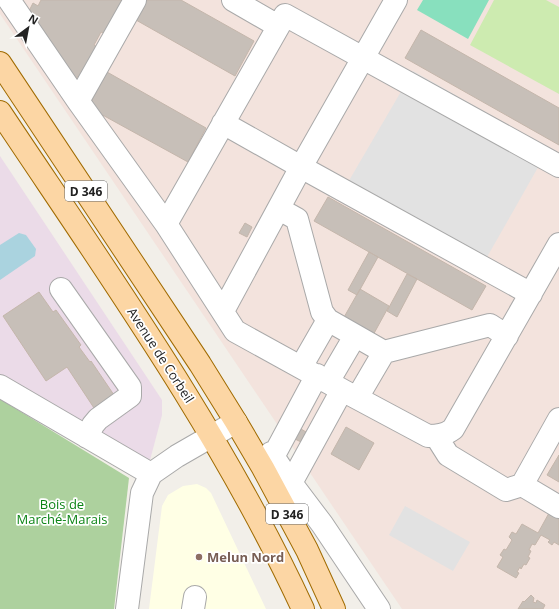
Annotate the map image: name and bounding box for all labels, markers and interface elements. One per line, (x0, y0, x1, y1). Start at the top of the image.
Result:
north arrow (8, 8, 48, 48)
text: N (26, 10, 41, 28)
road number: D 346 (65, 181, 107, 201)
street label: Avenue de Corbeil (123, 304, 199, 406)
park label: Bois de Marché-Marais (17, 495, 107, 528)
road number: D 346 (266, 504, 308, 524)
place label: Melun Nord (207, 548, 284, 566)
marker: Melun Nord (194, 552, 204, 562)

